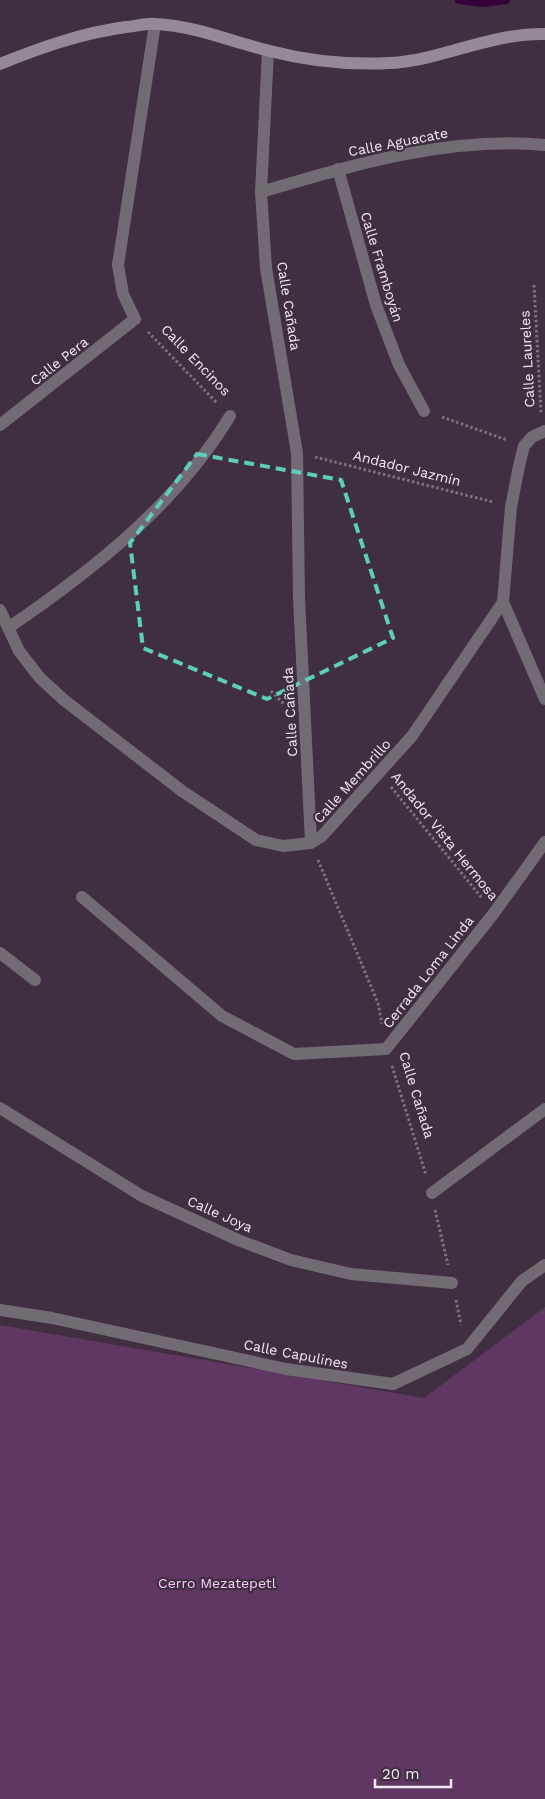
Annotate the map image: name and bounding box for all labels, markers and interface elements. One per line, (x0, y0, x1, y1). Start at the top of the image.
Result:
street label: Calle Aguacate (347, 125, 449, 159)
street label: Calle Framboyán (358, 210, 406, 324)
street label: Calle Cañada (274, 260, 304, 352)
street label: Calle Laureles (516, 310, 538, 408)
street label: Calle Encinos (158, 321, 234, 399)
street label: Calle Pera (27, 333, 91, 389)
street label: Andador Jazmín (351, 447, 463, 489)
street label: Calle Cañada (280, 667, 300, 757)
street label: Calle Membrillo (310, 736, 394, 826)
street label: Andador Vista Hermosa (388, 768, 502, 904)
street label: Cerrada Loma Linda (379, 913, 477, 1031)
street label: Calle Cañada (396, 1050, 438, 1140)
street label: Calle Joya (185, 1193, 255, 1235)
street label: Calle Capulines (242, 1336, 350, 1372)
park label: Cerro Mezatepetl (158, 1575, 277, 1591)
scale bar (375, 1756, 451, 1788)
text: 20 m (382, 1765, 420, 1783)

